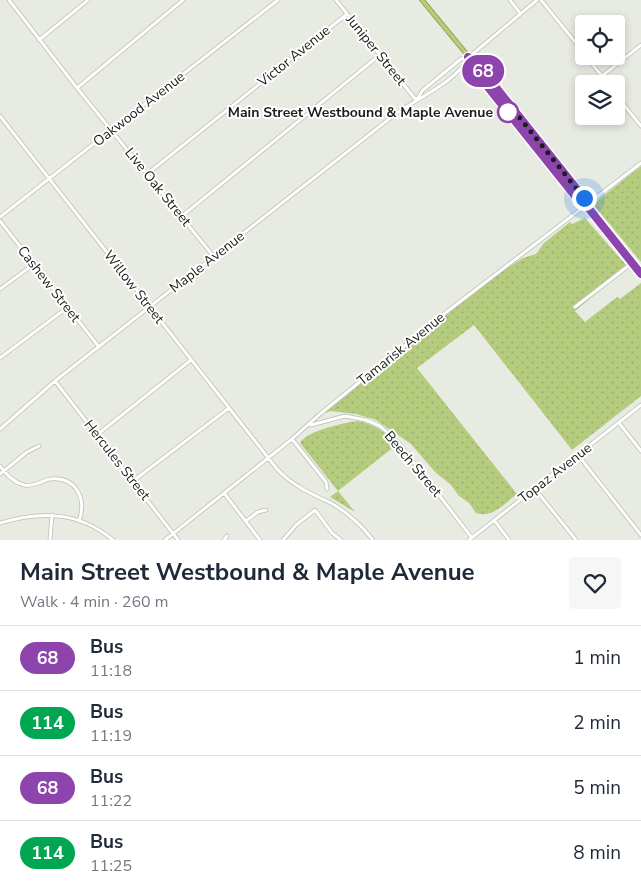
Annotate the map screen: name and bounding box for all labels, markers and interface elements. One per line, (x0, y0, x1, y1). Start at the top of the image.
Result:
street label: Juniper Street (341, 10, 411, 89)
map controls (575, 15, 625, 125)
button: locate (575, 15, 625, 65)
street label: Victor Avenue (253, 21, 334, 92)
line badge: 68 (460, 55, 506, 87)
text: 68 (472, 59, 494, 83)
street label: Oakwood Avenue (89, 67, 189, 151)
button: layers (575, 75, 625, 125)
marker: Main Street Westbound & Maple Avenue (497, 101, 519, 123)
place label: Main Street Westbound & Maple Avenue (228, 103, 493, 122)
street label: Live Oak Street (120, 144, 196, 230)
your location (572, 186, 597, 211)
street label: Maple Avenue (166, 227, 248, 297)
street label: Cashew Street (13, 242, 85, 326)
street label: Willow Street (99, 246, 169, 328)
street label: Tamarisk Avenue (353, 308, 449, 390)
street label: Hercules Street (80, 416, 155, 504)
street label: Beech Street (380, 427, 446, 501)
street label: Topaz Avenue (514, 438, 596, 508)
text: Main Street Westbound & Maple Avenue (20, 556, 475, 588)
button: heart (569, 557, 621, 609)
text: Walk · 4 min · 260 m (20, 591, 168, 613)
text: Bus (90, 634, 123, 660)
text: 1 min (573, 645, 621, 671)
text: 68 (37, 646, 58, 670)
text: 11:18 (90, 660, 132, 682)
text: Bus (90, 699, 123, 725)
text: 2 min (573, 710, 621, 736)
text: 114 (31, 711, 64, 735)
text: 11:19 (90, 725, 132, 747)
text: Bus (90, 764, 123, 790)
text: 5 min (573, 775, 621, 801)
text: 68 (37, 776, 58, 800)
text: 11:22 (90, 790, 132, 812)
text: Bus (90, 829, 123, 855)
text: 8 min (573, 840, 621, 866)
text: 114 (31, 841, 64, 865)
text: 11:25 (90, 855, 132, 877)

